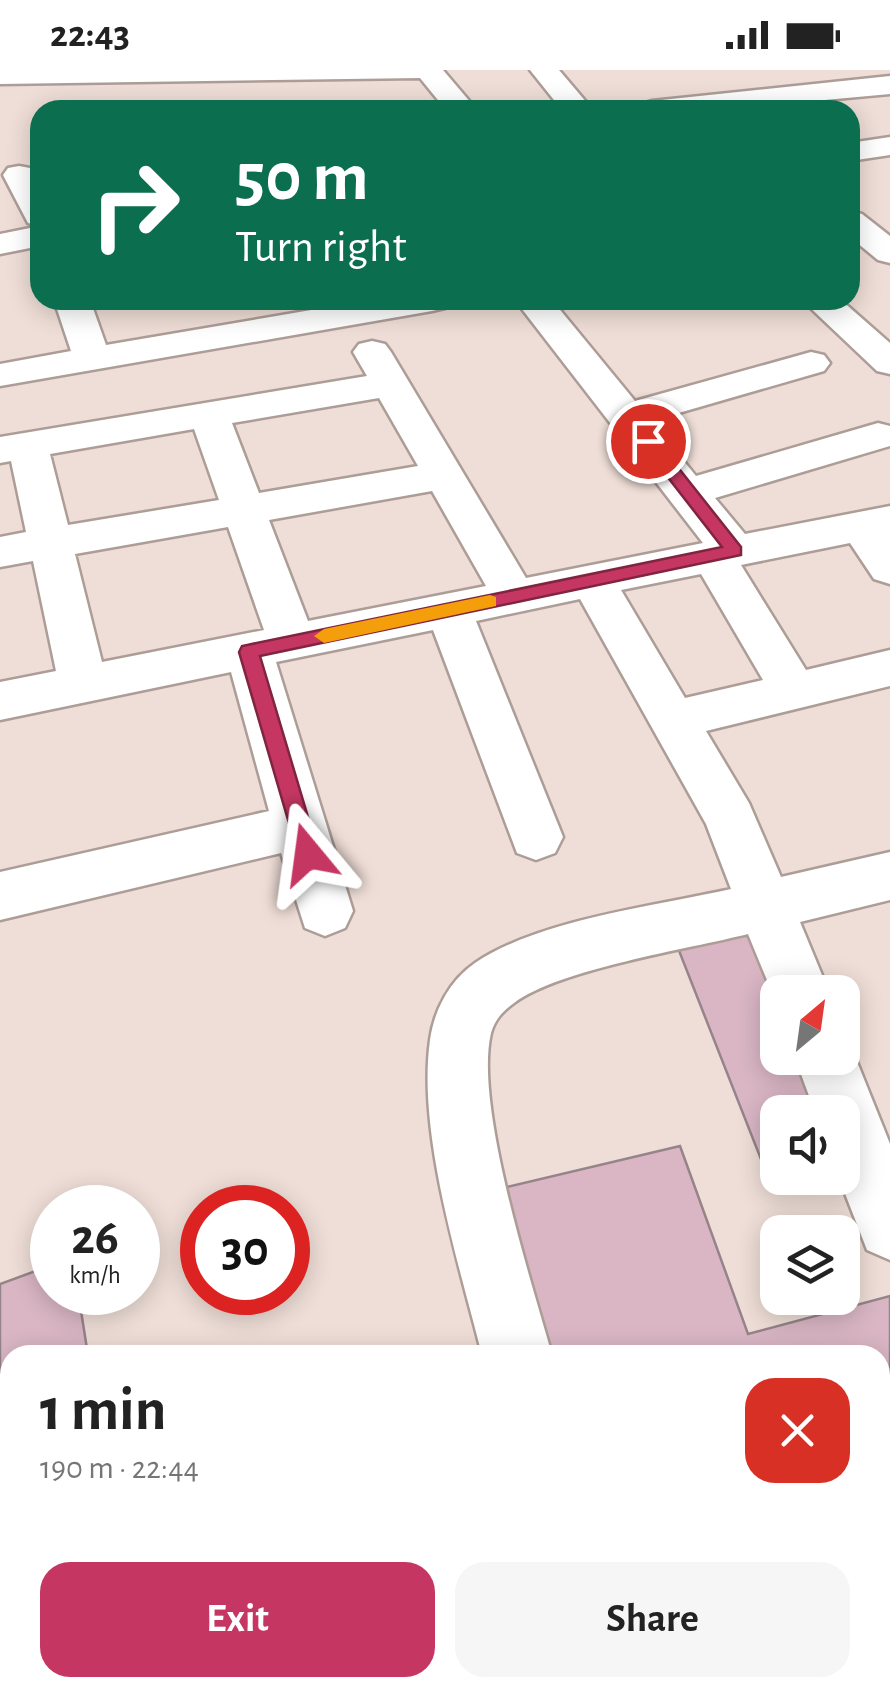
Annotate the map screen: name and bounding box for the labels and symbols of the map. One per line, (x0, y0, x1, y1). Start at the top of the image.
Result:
pin (606, 399, 691, 484)
position arrow (256, 802, 360, 906)
north arrow (760, 975, 860, 1075)
speed limit sign: 30 (180, 1185, 310, 1315)

